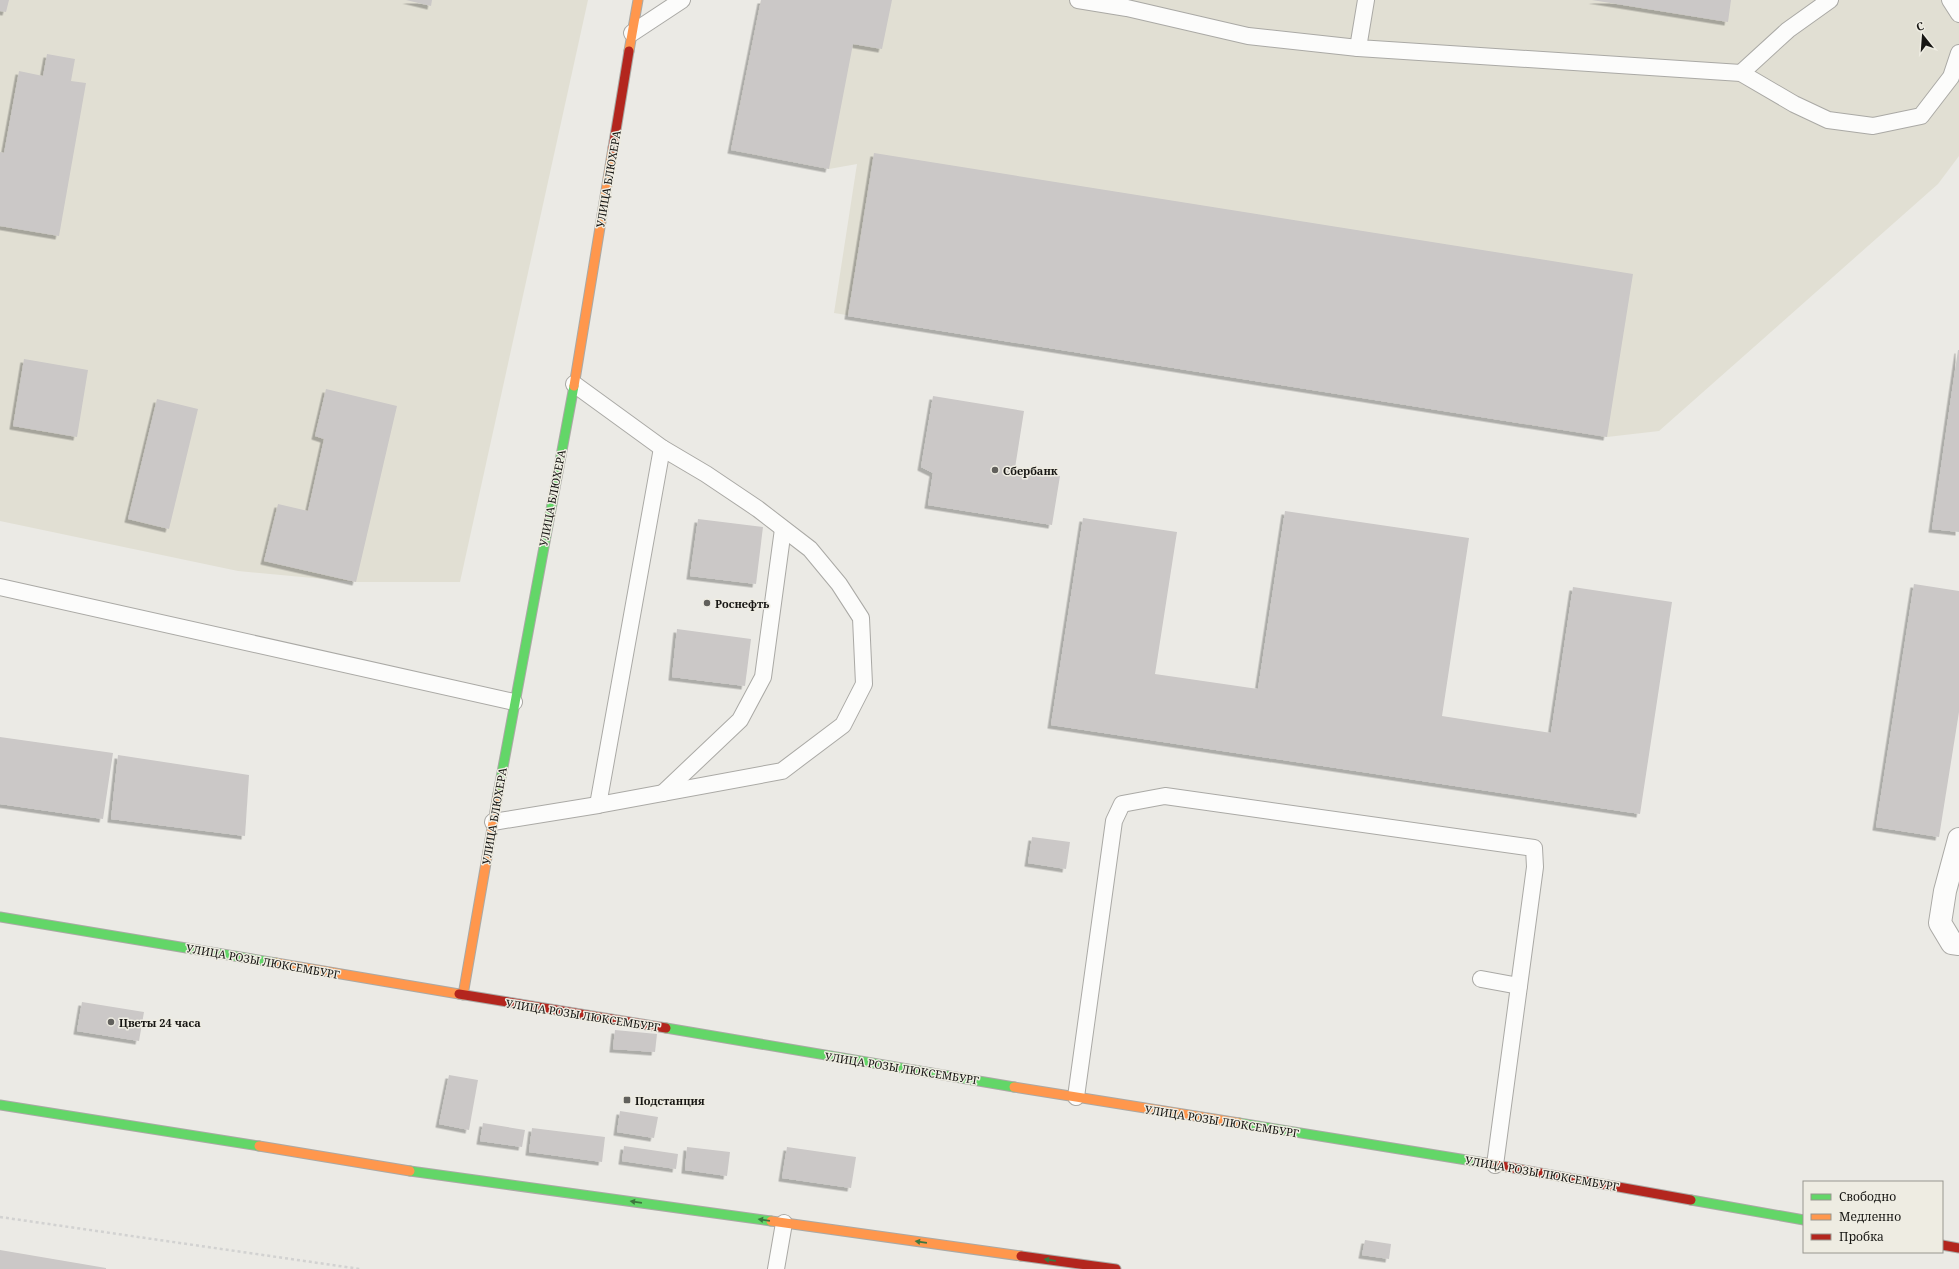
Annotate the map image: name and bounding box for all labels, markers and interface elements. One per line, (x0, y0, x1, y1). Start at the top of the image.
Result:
north arrow (1903, 16, 1943, 56)
text: С (1914, 18, 1926, 34)
street label: УЛИЦА БЛЮХЕРА (592, 129, 624, 229)
street label: УЛИЦА БЛЮХЕРА (535, 448, 569, 548)
place label: Сбербанк (1003, 463, 1058, 478)
marker: Сбербанк (990, 465, 1000, 475)
place label: Роснефть (715, 596, 770, 611)
marker: Роснефть (702, 598, 712, 608)
street label: УЛИЦА БЛЮХЕРА (478, 766, 510, 866)
street label: УЛИЦА РОЗЫ ЛЮКСЕМБУРГ (185, 940, 341, 982)
street label: УЛИЦА РОЗЫ ЛЮКСЕМБУРГ (505, 995, 661, 1035)
place label: Цветы 24 часа (119, 1015, 201, 1030)
marker: Цветы 24 часа (106, 1017, 116, 1027)
street label: УЛИЦА РОЗЫ ЛЮКСЕМБУРГ (824, 1048, 980, 1088)
place label: Подстанция (635, 1093, 705, 1108)
marker: Подстанция (622, 1095, 632, 1105)
street label: УЛИЦА РОЗЫ ЛЮКСЕМБУРГ (1144, 1101, 1300, 1141)
street label: УЛИЦА РОЗЫ ЛЮКСЕМБУРГ (1464, 1152, 1620, 1194)
legend (1803, 1181, 1943, 1253)
text: Свободно (1839, 1188, 1896, 1205)
one-way arrow (630, 1199, 642, 1205)
text: Медленно (1839, 1208, 1901, 1225)
one-way arrow (758, 1217, 771, 1223)
text: Пробка (1839, 1228, 1884, 1245)
one-way arrow (915, 1239, 927, 1245)
one-way arrow (1044, 1257, 1056, 1263)

